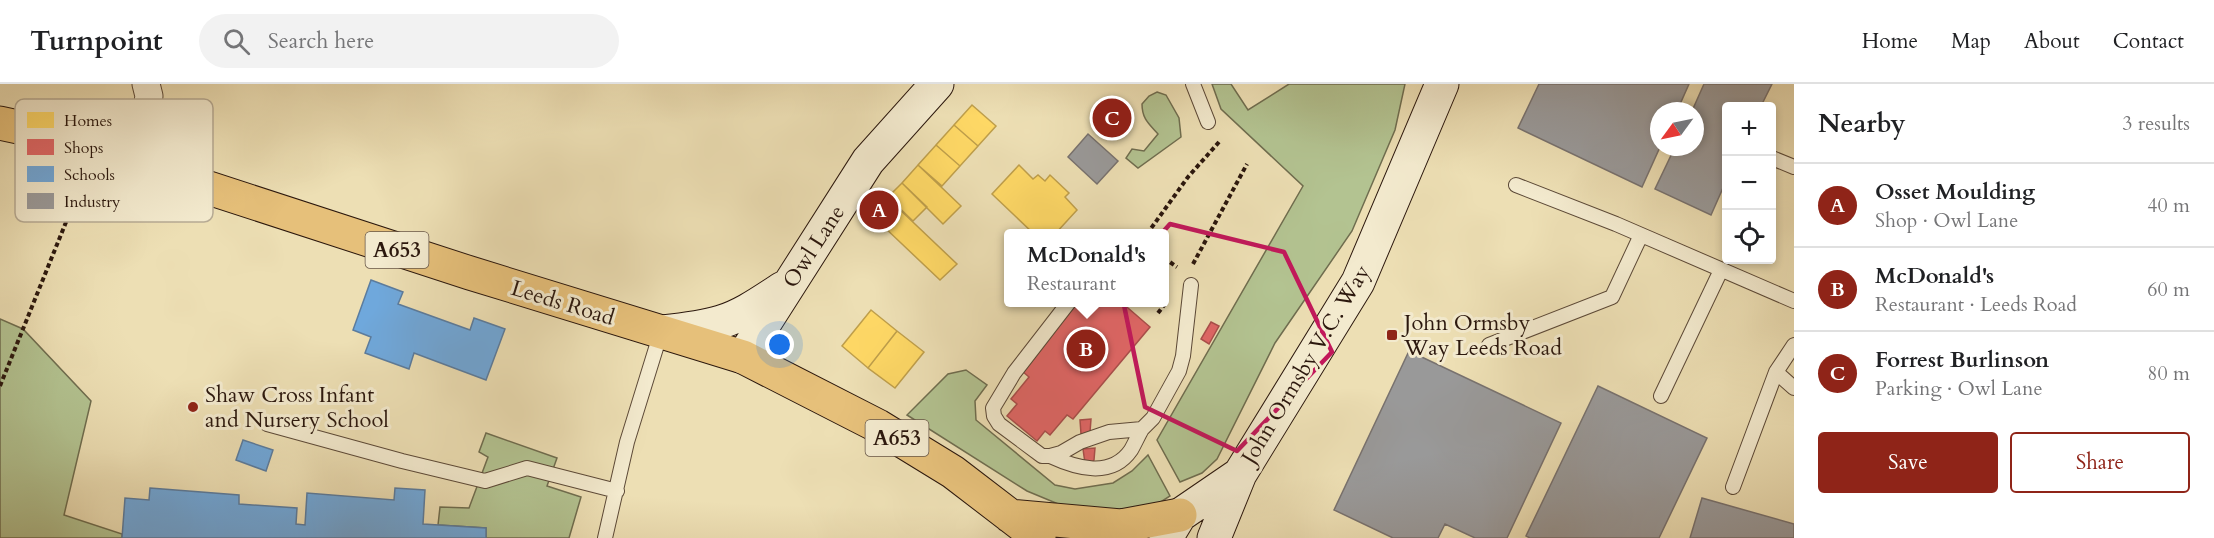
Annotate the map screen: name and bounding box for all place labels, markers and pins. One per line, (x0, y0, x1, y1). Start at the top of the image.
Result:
pin: C (1092, 96, 1132, 141)
pin: A (860, 188, 898, 232)
place label: John Ormsby Way Leeds Road (1401, 308, 1562, 363)
pin: B (1066, 326, 1106, 372)
marker: John Ormsby Way Leeds Road (1385, 328, 1399, 342)
place label: Shaw Cross Infant and Nursery School (205, 380, 389, 435)
marker: Shaw Cross Infant and Nursery School (186, 400, 200, 414)

